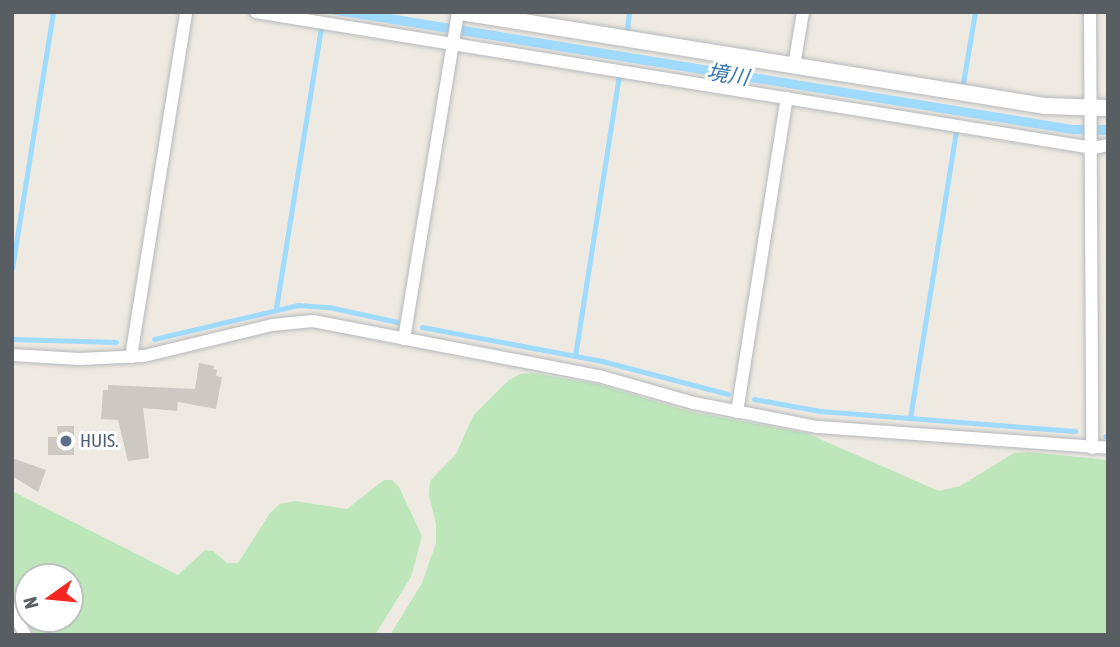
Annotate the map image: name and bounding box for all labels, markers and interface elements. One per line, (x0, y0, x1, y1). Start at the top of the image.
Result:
water label: 境川 (705, 58, 751, 90)
place label: HUIS. (80, 430, 118, 452)
marker: HUIS. (58, 433, 74, 449)
north arrow (14, 563, 84, 633)
text: N (19, 595, 43, 611)

